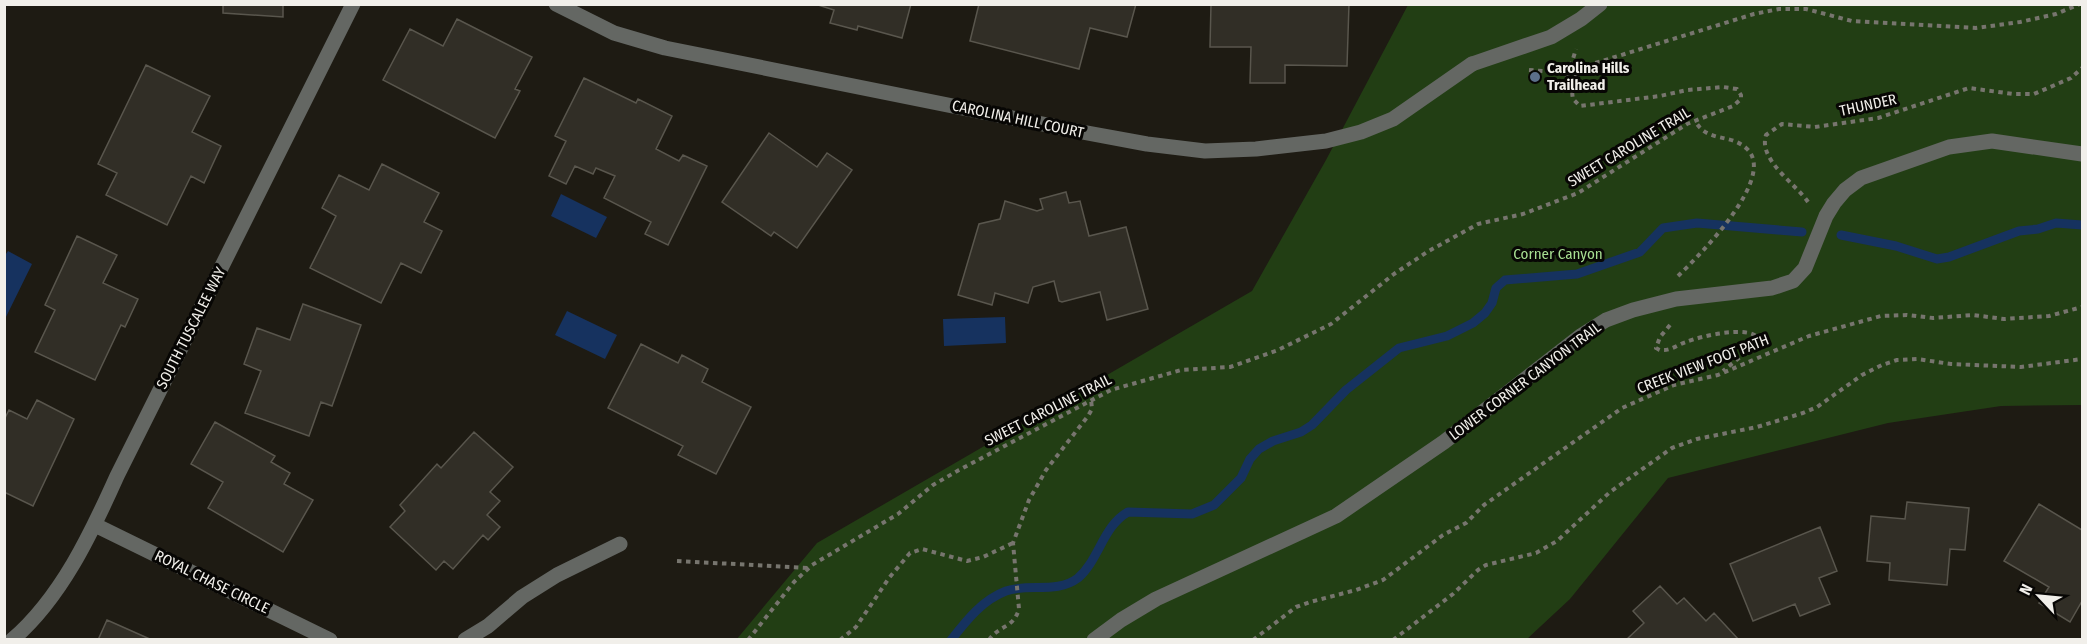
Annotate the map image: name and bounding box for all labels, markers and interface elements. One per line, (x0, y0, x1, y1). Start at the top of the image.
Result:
place label: Carolina Hills Trailhead (1547, 59, 1630, 94)
marker: Carolina Hills Trailhead (1528, 70, 1542, 84)
street label: THUNDER (1838, 90, 1898, 120)
street label: CAROLINA HILL COURT (950, 96, 1086, 142)
street label: SWEET CAROLINE TRAIL (1564, 103, 1694, 191)
park label: Corner Canyon (1513, 245, 1603, 263)
street label: SOUTH TUSCALEE WAY (153, 264, 230, 392)
street label: LOWER CORNER CANYON TRAIL (1446, 318, 1605, 444)
street label: CREEK VIEW FOOT PATH (1634, 331, 1772, 397)
street label: SWEET CAROLINE TRAIL (982, 370, 1115, 450)
street label: ROYAL CHASE CIRCLE (152, 546, 272, 618)
north arrow (2009, 566, 2069, 626)
text: N (2015, 581, 2037, 598)

